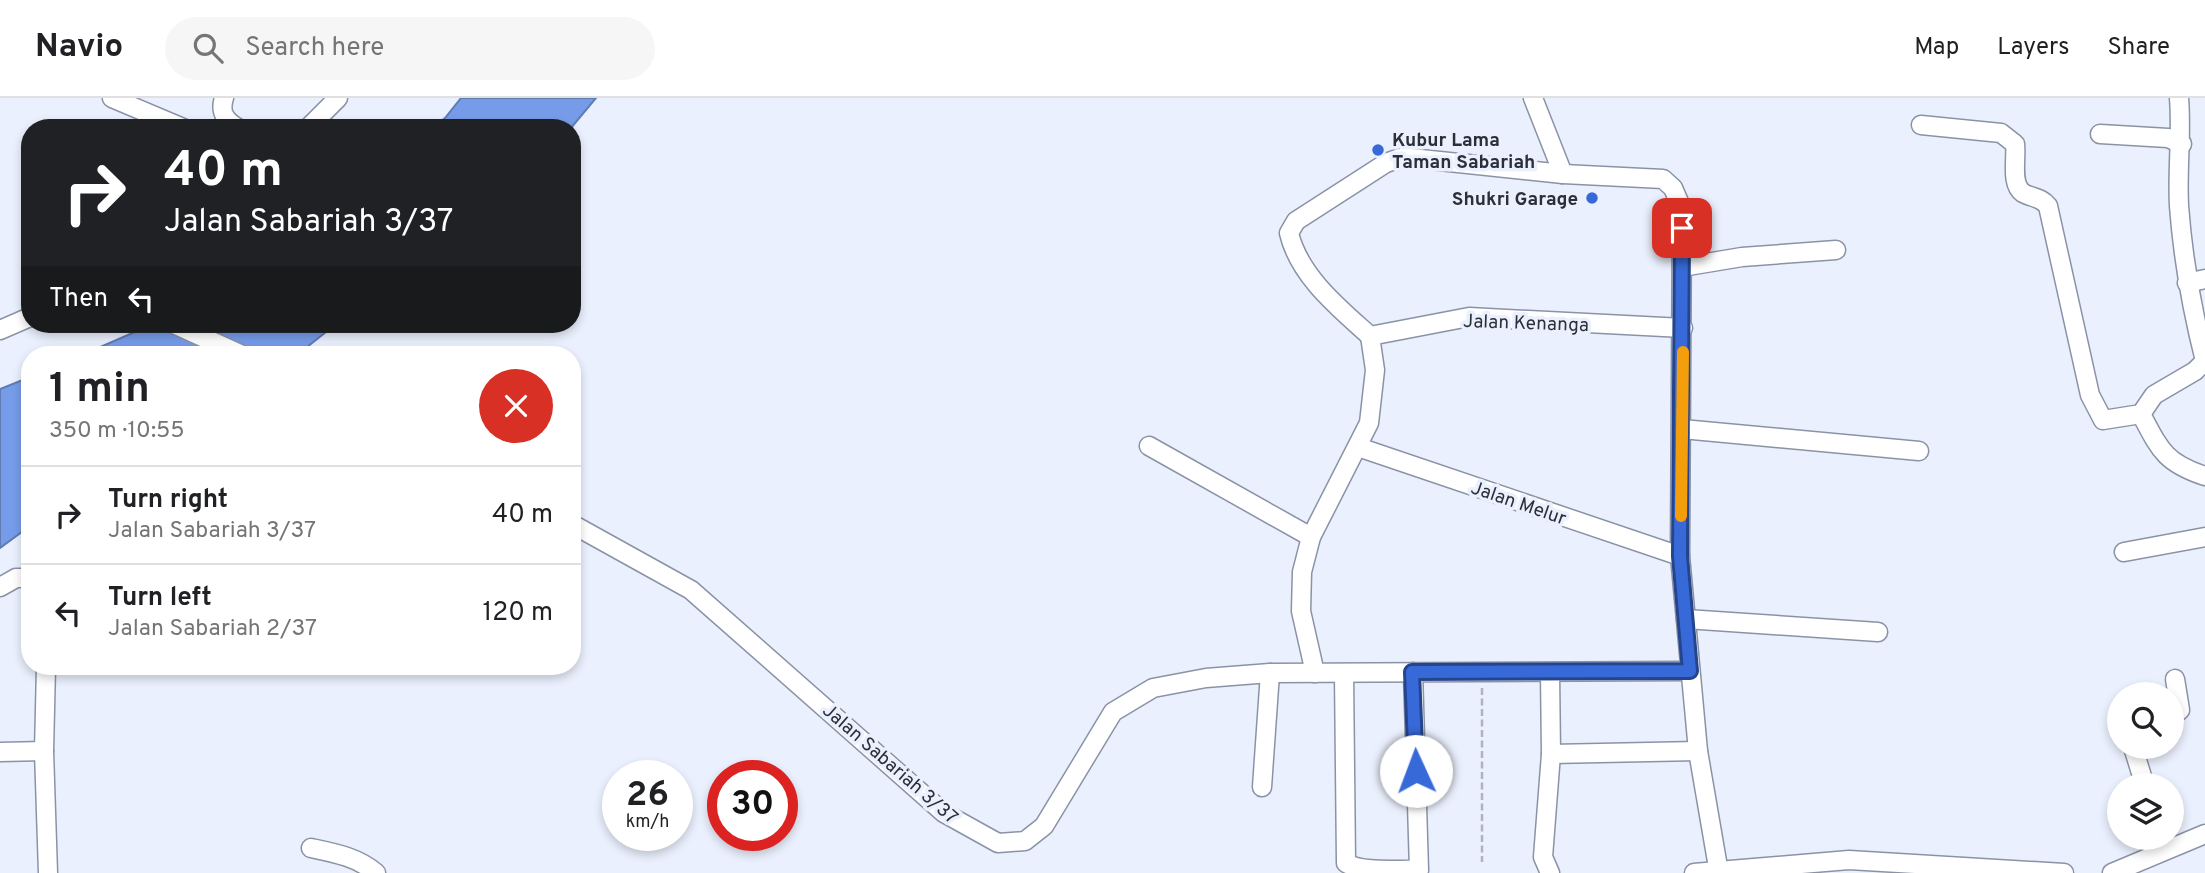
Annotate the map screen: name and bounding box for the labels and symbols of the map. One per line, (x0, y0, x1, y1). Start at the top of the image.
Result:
place label: Kubur Lama Taman Sabariah (1392, 129, 1535, 175)
marker: Kubur Lama Taman Sabariah (1370, 142, 1386, 158)
place label: Shukri Garage (1452, 188, 1578, 212)
marker: Shukri Garage (1584, 190, 1600, 206)
pin (1652, 198, 1712, 258)
street label: Jalan Kenanga (1463, 310, 1589, 338)
street label: Jalan Melur (1467, 476, 1570, 532)
street label: Jalan Sabariah 3/37 (817, 699, 962, 830)
position arrow (1379, 734, 1453, 808)
speed limit sign: 30 (707, 760, 798, 851)

